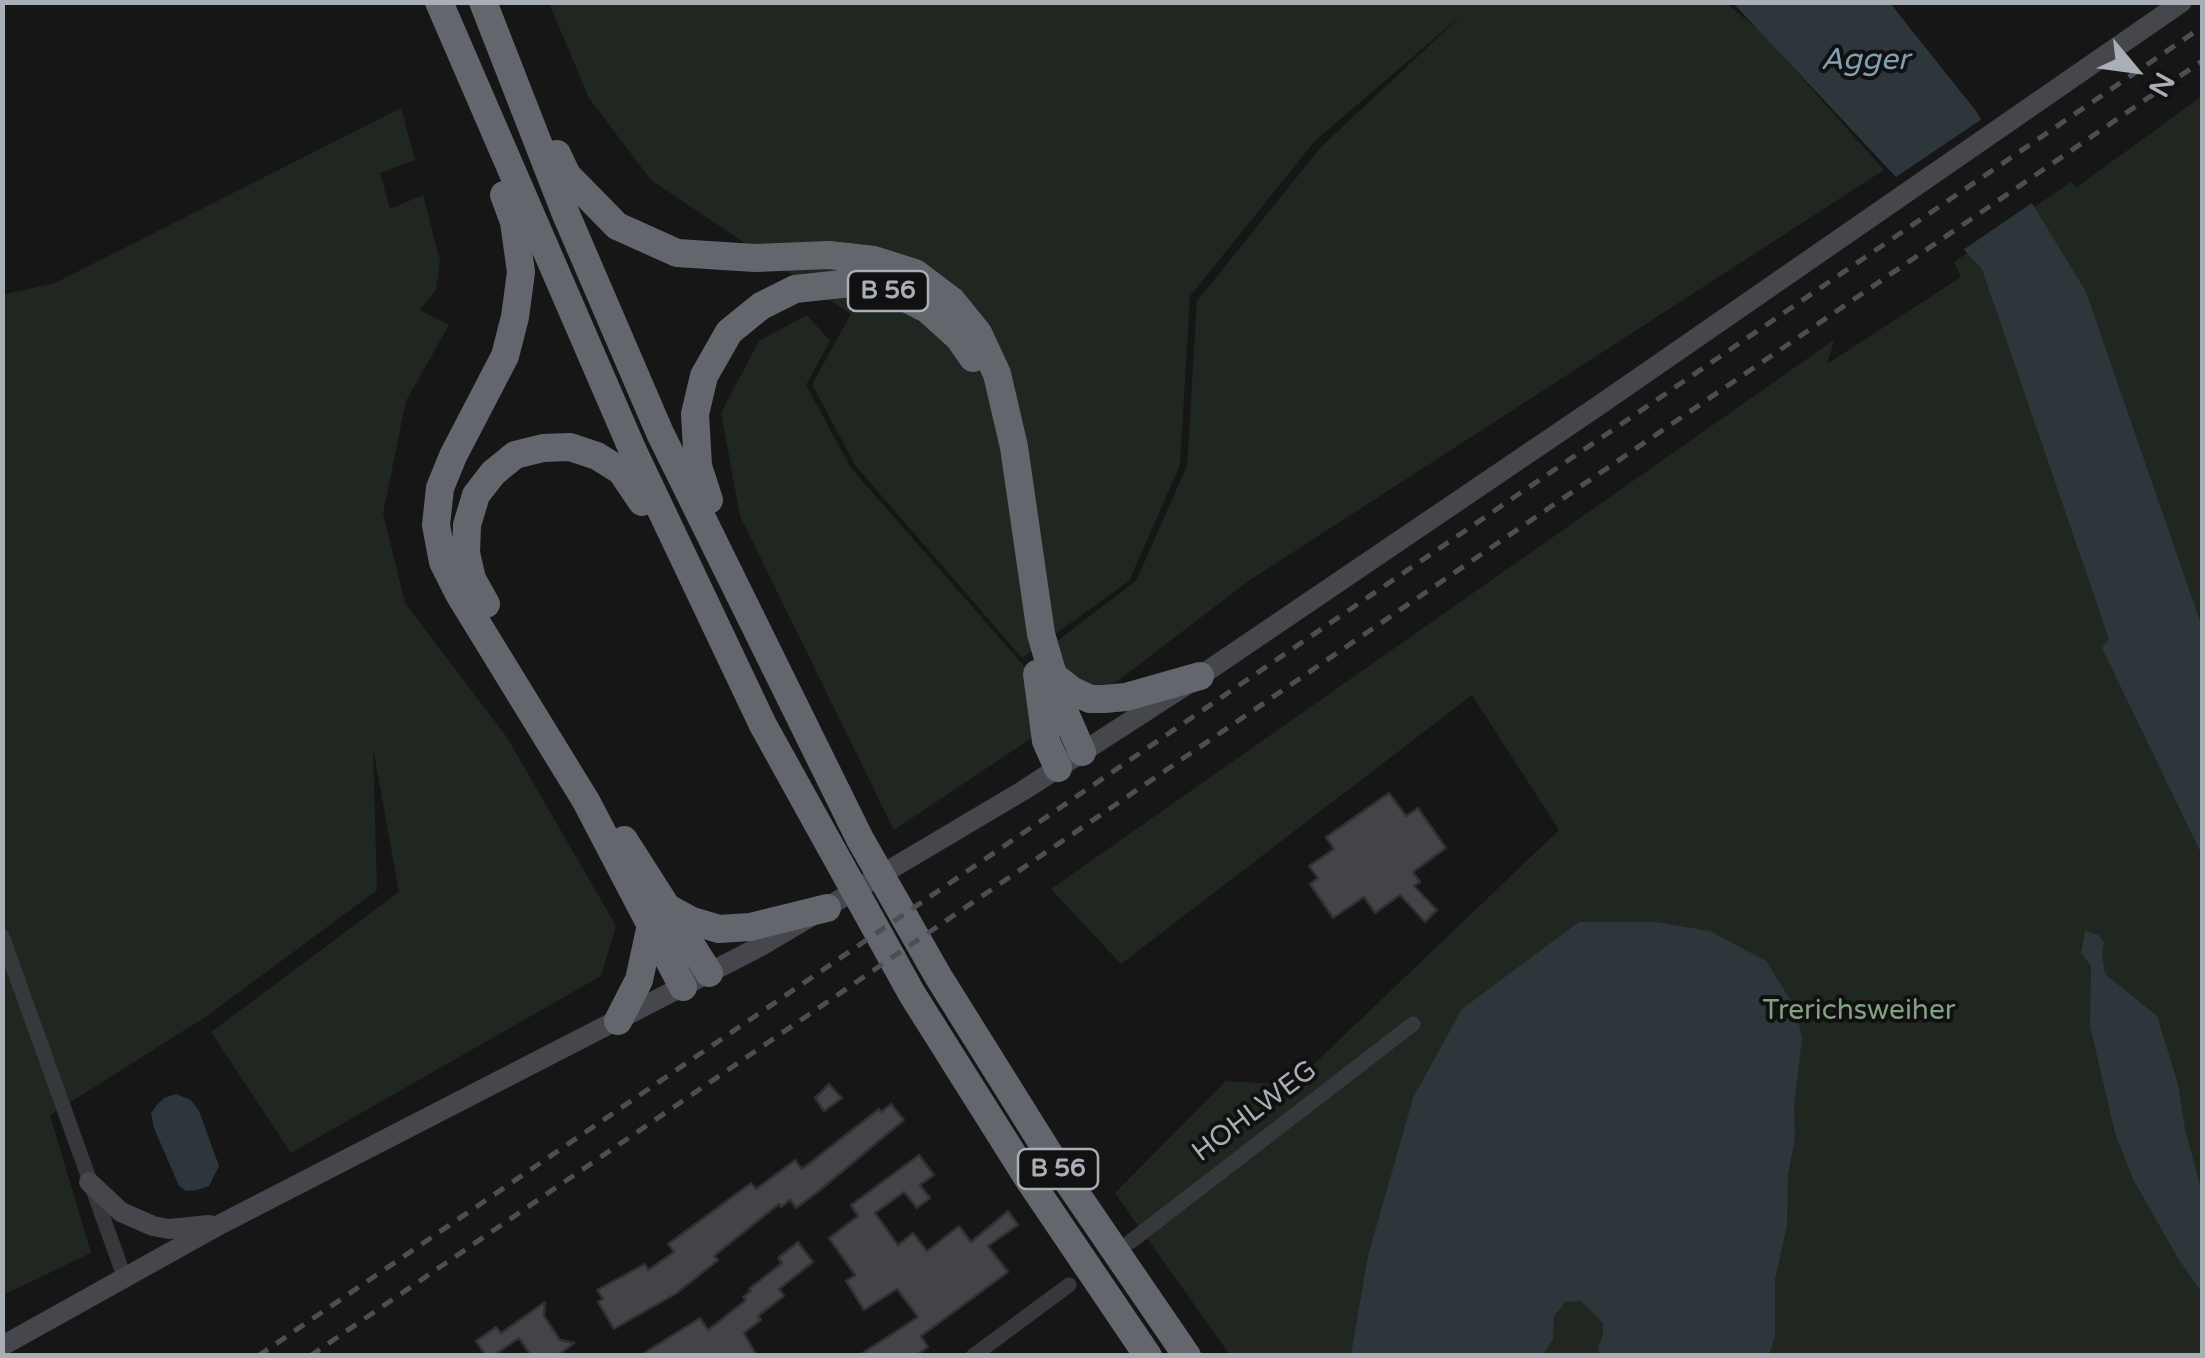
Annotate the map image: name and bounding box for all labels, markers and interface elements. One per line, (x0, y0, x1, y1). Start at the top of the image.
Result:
north arrow (2085, 20, 2185, 120)
water label: Agger (1821, 43, 1909, 79)
text: N (2141, 66, 2182, 103)
road number: B 56 (848, 271, 928, 311)
park label: Trerichsweiher (1763, 995, 1955, 1029)
street label: HOHLWEG (1186, 1054, 1324, 1170)
road number: B 56 (1018, 1149, 1098, 1189)

